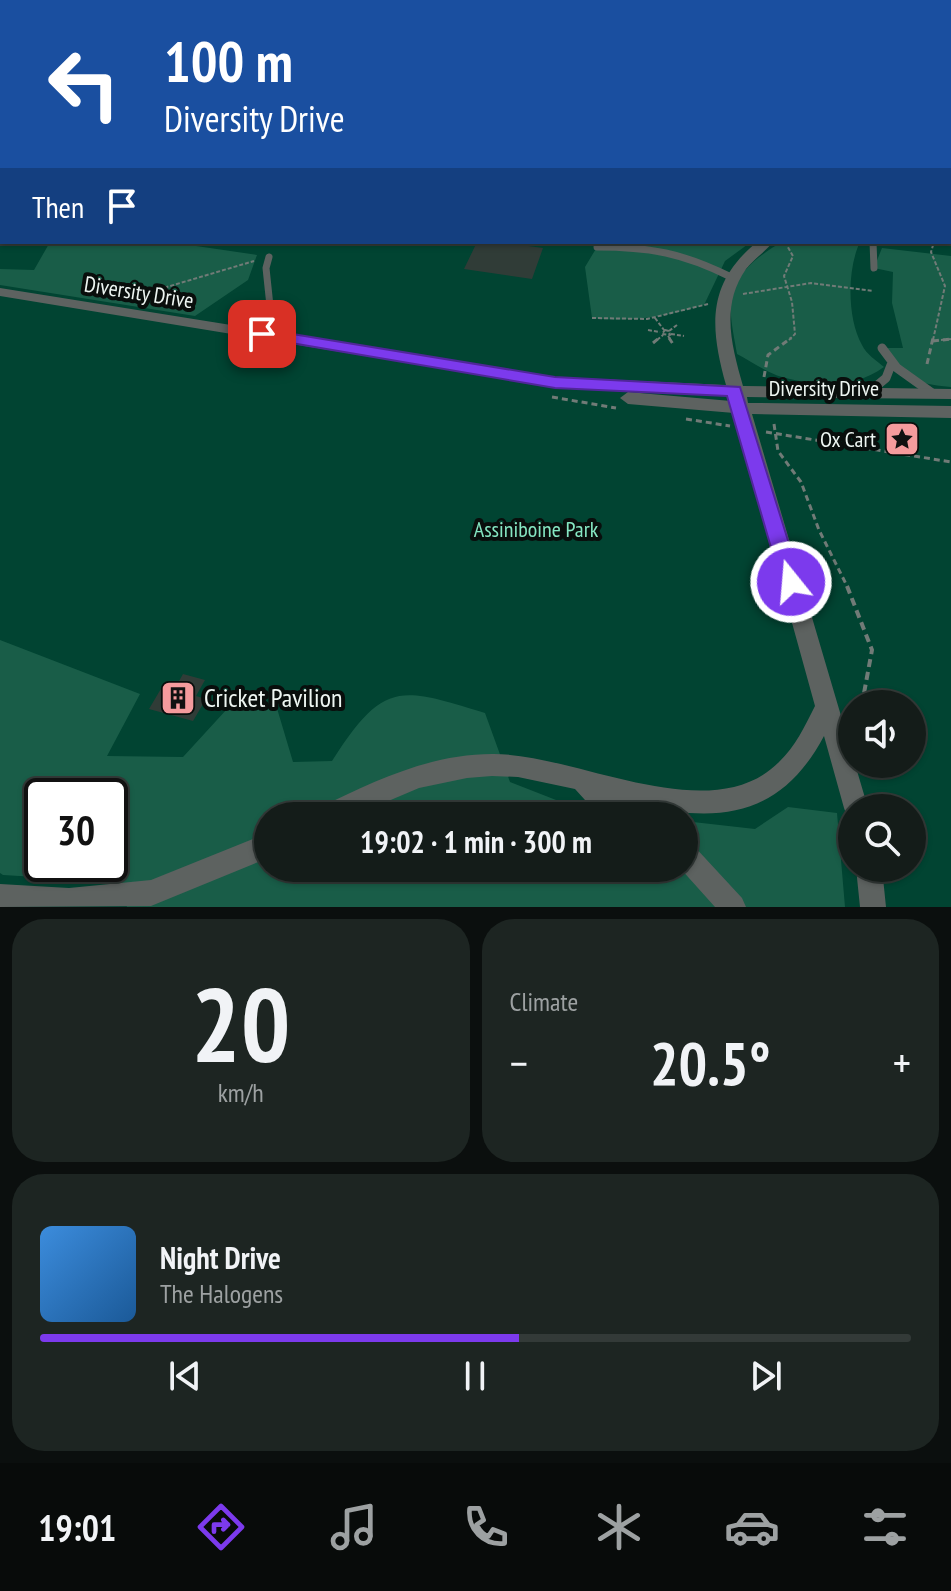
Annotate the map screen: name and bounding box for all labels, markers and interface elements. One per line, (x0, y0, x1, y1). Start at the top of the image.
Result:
text: 100 m (164, 25, 293, 97)
icon: left (32, 32, 136, 136)
text: Diversity Drive (164, 95, 345, 142)
icon: arrive (100, 184, 144, 228)
text: Then (32, 187, 84, 226)
street label: Diversity Drive (82, 270, 196, 314)
pin (228, 300, 296, 368)
icon: arrive (240, 312, 284, 356)
street label: Diversity Drive (769, 374, 879, 402)
place icon: Ox Cart (883, 420, 921, 458)
place label: Ox Cart (820, 425, 876, 453)
park label: Assiniboine Park (474, 515, 599, 543)
position arrow (749, 540, 833, 624)
building icon: Cricket Pavilion (159, 679, 197, 717)
place label: Cricket Pavilion (204, 681, 342, 714)
map controls (838, 690, 926, 882)
button: sound (838, 690, 926, 778)
speed limit sign: 30 (24, 778, 128, 882)
button: search (838, 794, 926, 882)
text: 19:02 · 1 min · 300 m (360, 822, 592, 861)
text: 20 (191, 956, 290, 1091)
text: Climate (510, 985, 578, 1018)
text: 20.5° (650, 1024, 771, 1102)
text: − (510, 1034, 528, 1091)
text: + (893, 1034, 911, 1091)
text: km/h (218, 1076, 264, 1109)
text: Night Drive (160, 1238, 281, 1277)
text: The Halogens (160, 1277, 283, 1310)
icon: previous (163, 1354, 207, 1398)
icon: pause (453, 1354, 497, 1398)
icon: next (744, 1354, 788, 1398)
icon: directions (193, 1499, 249, 1555)
icon: music (326, 1499, 382, 1555)
icon: phone (458, 1499, 514, 1555)
icon: climate (591, 1499, 647, 1555)
icon: car (724, 1499, 780, 1555)
icon: filters (857, 1499, 913, 1555)
text: 19:01 (38, 1504, 116, 1551)

